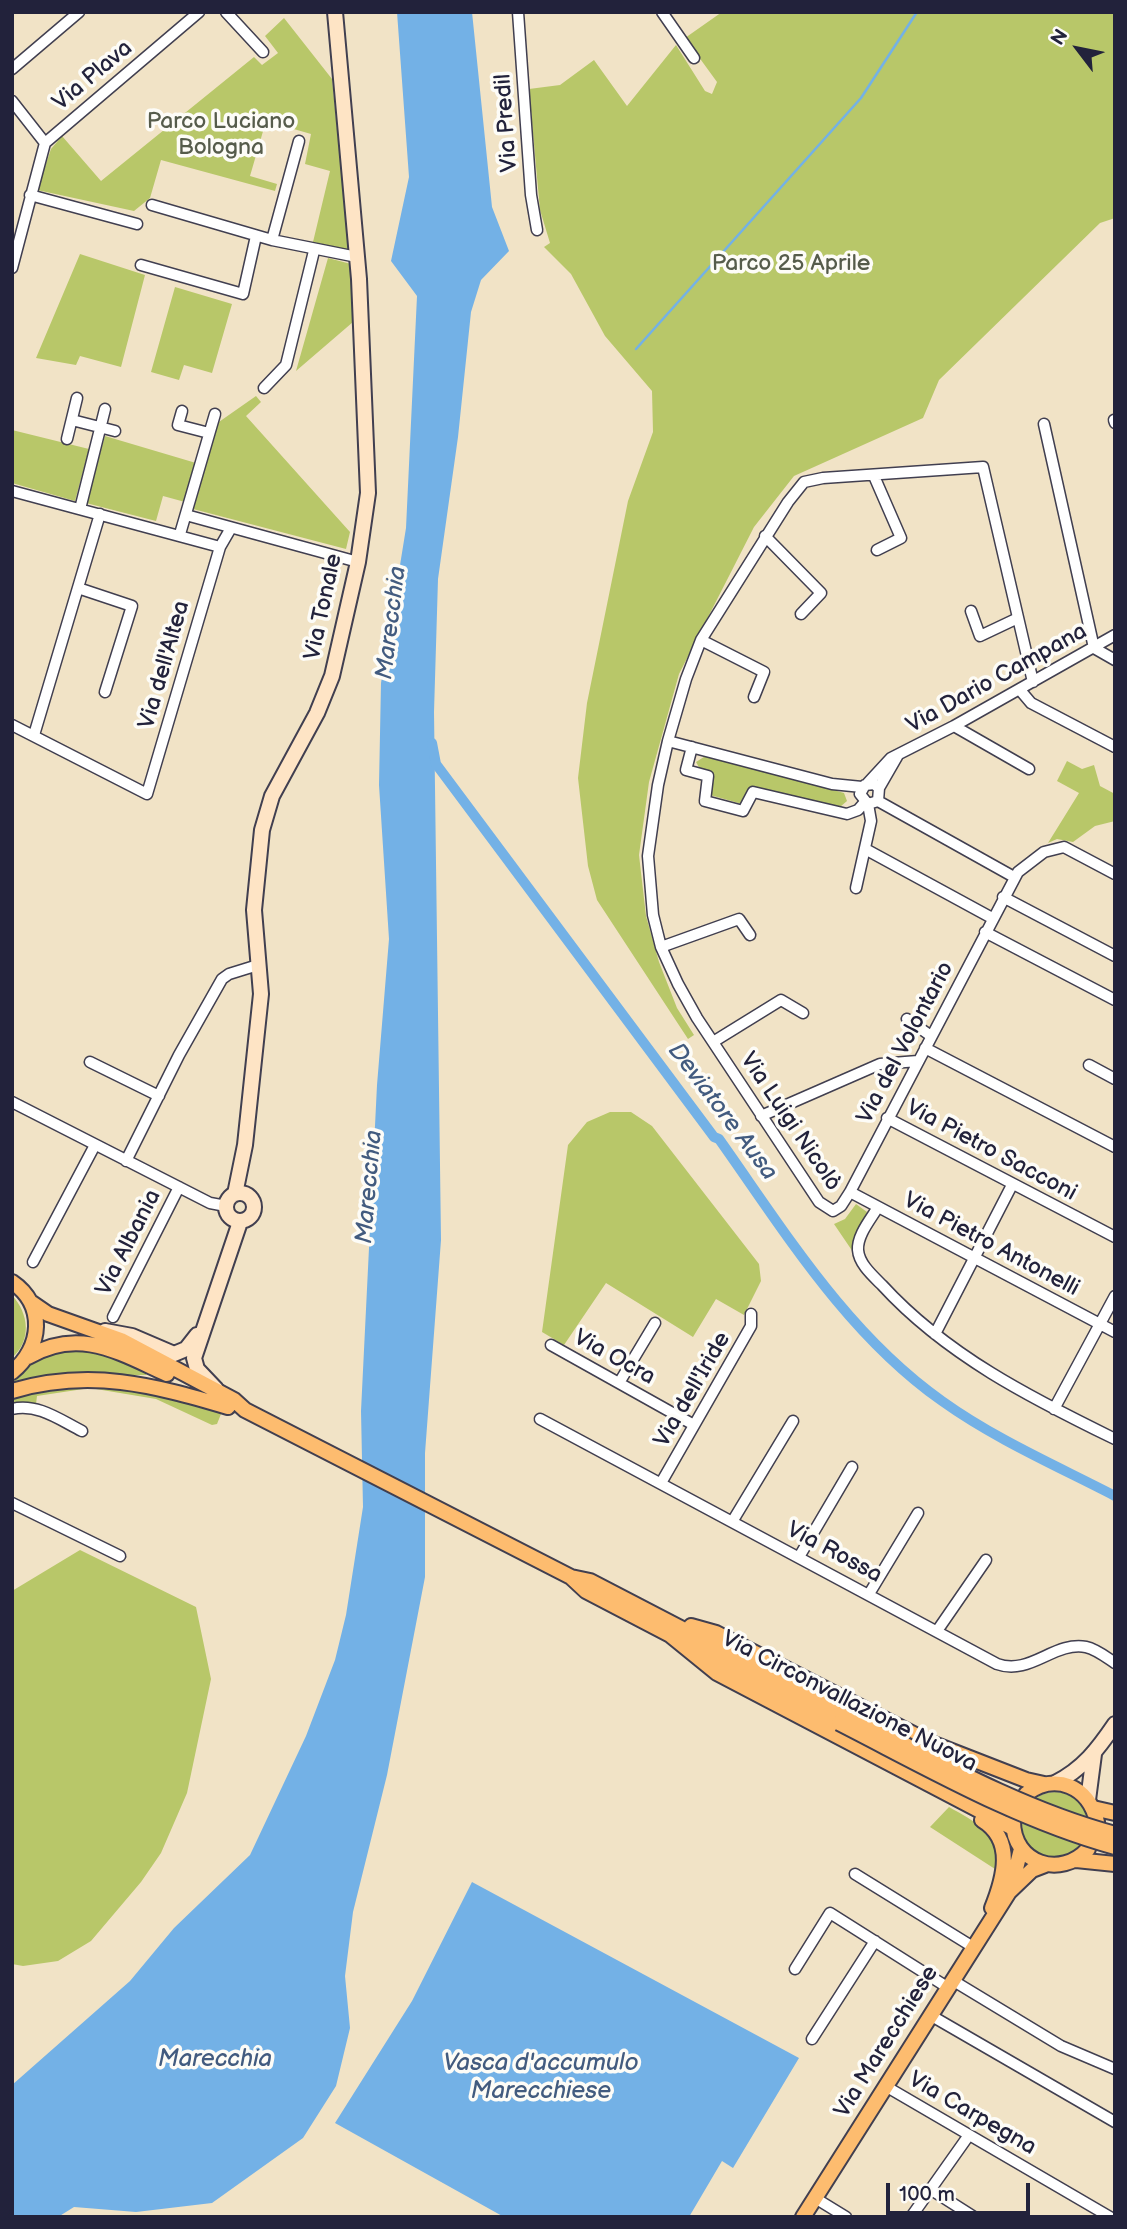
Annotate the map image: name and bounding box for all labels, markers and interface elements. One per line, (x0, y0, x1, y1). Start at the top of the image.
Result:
north arrow (1043, 14, 1113, 84)
text: N (1046, 25, 1073, 50)
street label: Via Plava (48, 35, 138, 117)
street label: Via Predil (490, 73, 524, 173)
park label: Parco Luciano Bologna (147, 108, 295, 162)
park label: Parco 25 Aprile (712, 250, 870, 278)
street label: Via Tonale (299, 551, 349, 663)
water label: Marecchia (371, 565, 413, 681)
street label: Via dell'Altea (134, 598, 196, 732)
street label: Via Dario Campana (902, 618, 1092, 740)
street label: Via del Volontario (852, 957, 960, 1129)
water label: Deviatore Ausa (661, 1038, 783, 1186)
street label: Via Luigi Nicolò (734, 1048, 846, 1196)
street label: Via Pietro Sacconi (901, 1094, 1081, 1208)
water label: Marecchia (351, 1129, 389, 1245)
street label: Via Albania (91, 1185, 167, 1301)
street label: Via Pietro Antonelli (898, 1187, 1084, 1303)
street label: Via Ocra (568, 1324, 660, 1392)
street label: Via dell'Iride (649, 1327, 737, 1453)
street label: Via Rossa (782, 1516, 886, 1590)
street label: Via Circonvallazione Nuova (717, 1626, 981, 1778)
street label: Via Marecchiese (829, 1961, 945, 2123)
water label: Marecchia (158, 2046, 272, 2074)
water label: Vasca d'accumulo Marecchiese (443, 2050, 639, 2106)
street label: Via Carpegna (903, 2066, 1041, 2162)
scale bar (889, 2170, 1032, 2214)
text: 100 m (899, 2182, 955, 2207)

